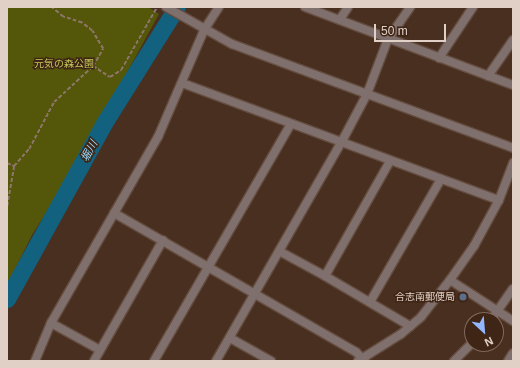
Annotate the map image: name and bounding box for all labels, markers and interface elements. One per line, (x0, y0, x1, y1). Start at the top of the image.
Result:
scale bar (376, 16, 448, 42)
text: 50 m (381, 24, 408, 38)
park label: 元気の森公園 (34, 58, 94, 70)
water label: 堀川 (78, 138, 100, 164)
place label: 合志南郵便局 (395, 291, 455, 303)
marker: 合志南郵便局 (458, 292, 468, 302)
north arrow (464, 312, 504, 352)
text: N (483, 335, 495, 349)

